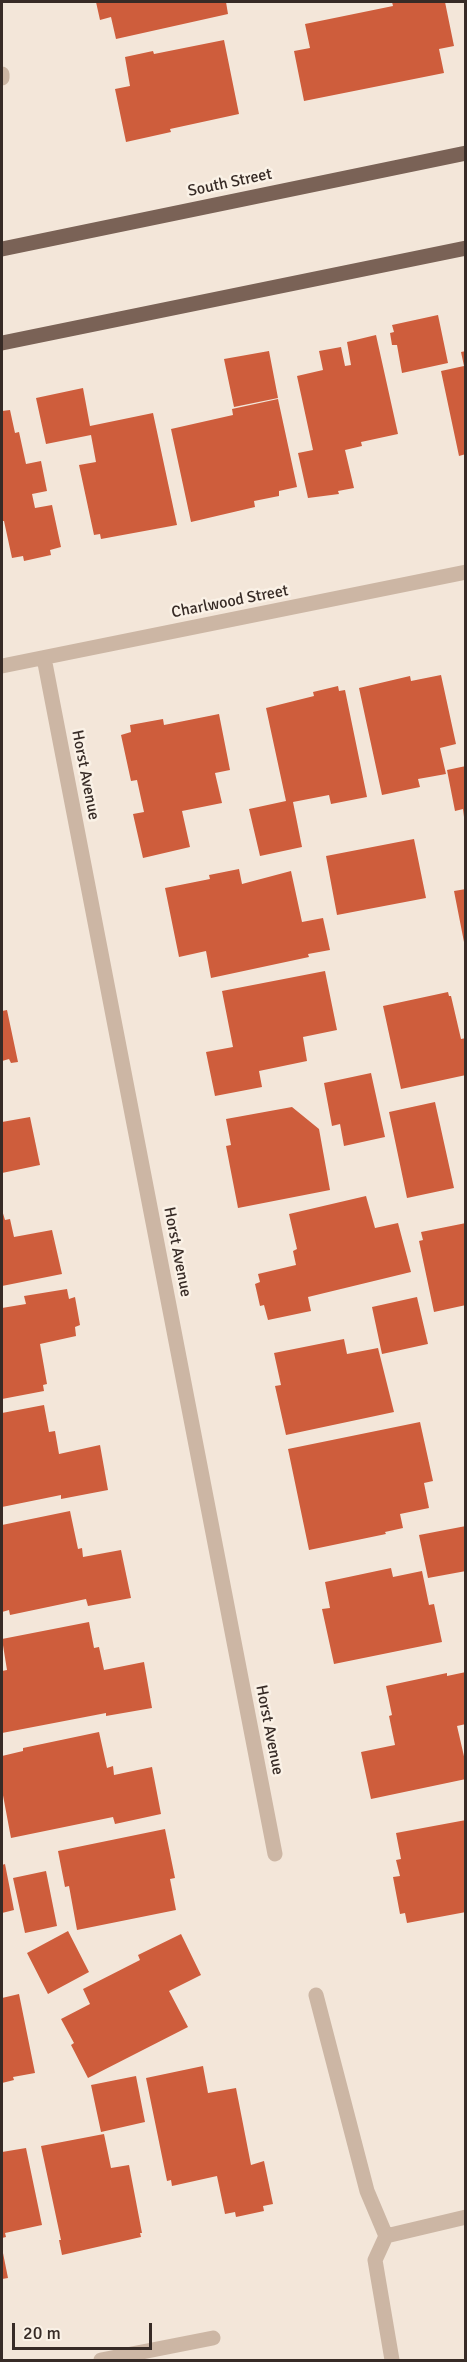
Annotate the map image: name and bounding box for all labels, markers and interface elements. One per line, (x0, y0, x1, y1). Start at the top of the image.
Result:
street label: South Street (186, 165, 274, 201)
street label: Charlwood Street (170, 581, 290, 623)
street label: Horst Avenue (67, 728, 103, 822)
street label: Horst Avenue (159, 1205, 195, 1299)
street label: Horst Avenue (251, 1683, 287, 1777)
scale bar (15, 2311, 154, 2349)
text: 20 m (23, 2322, 61, 2344)

